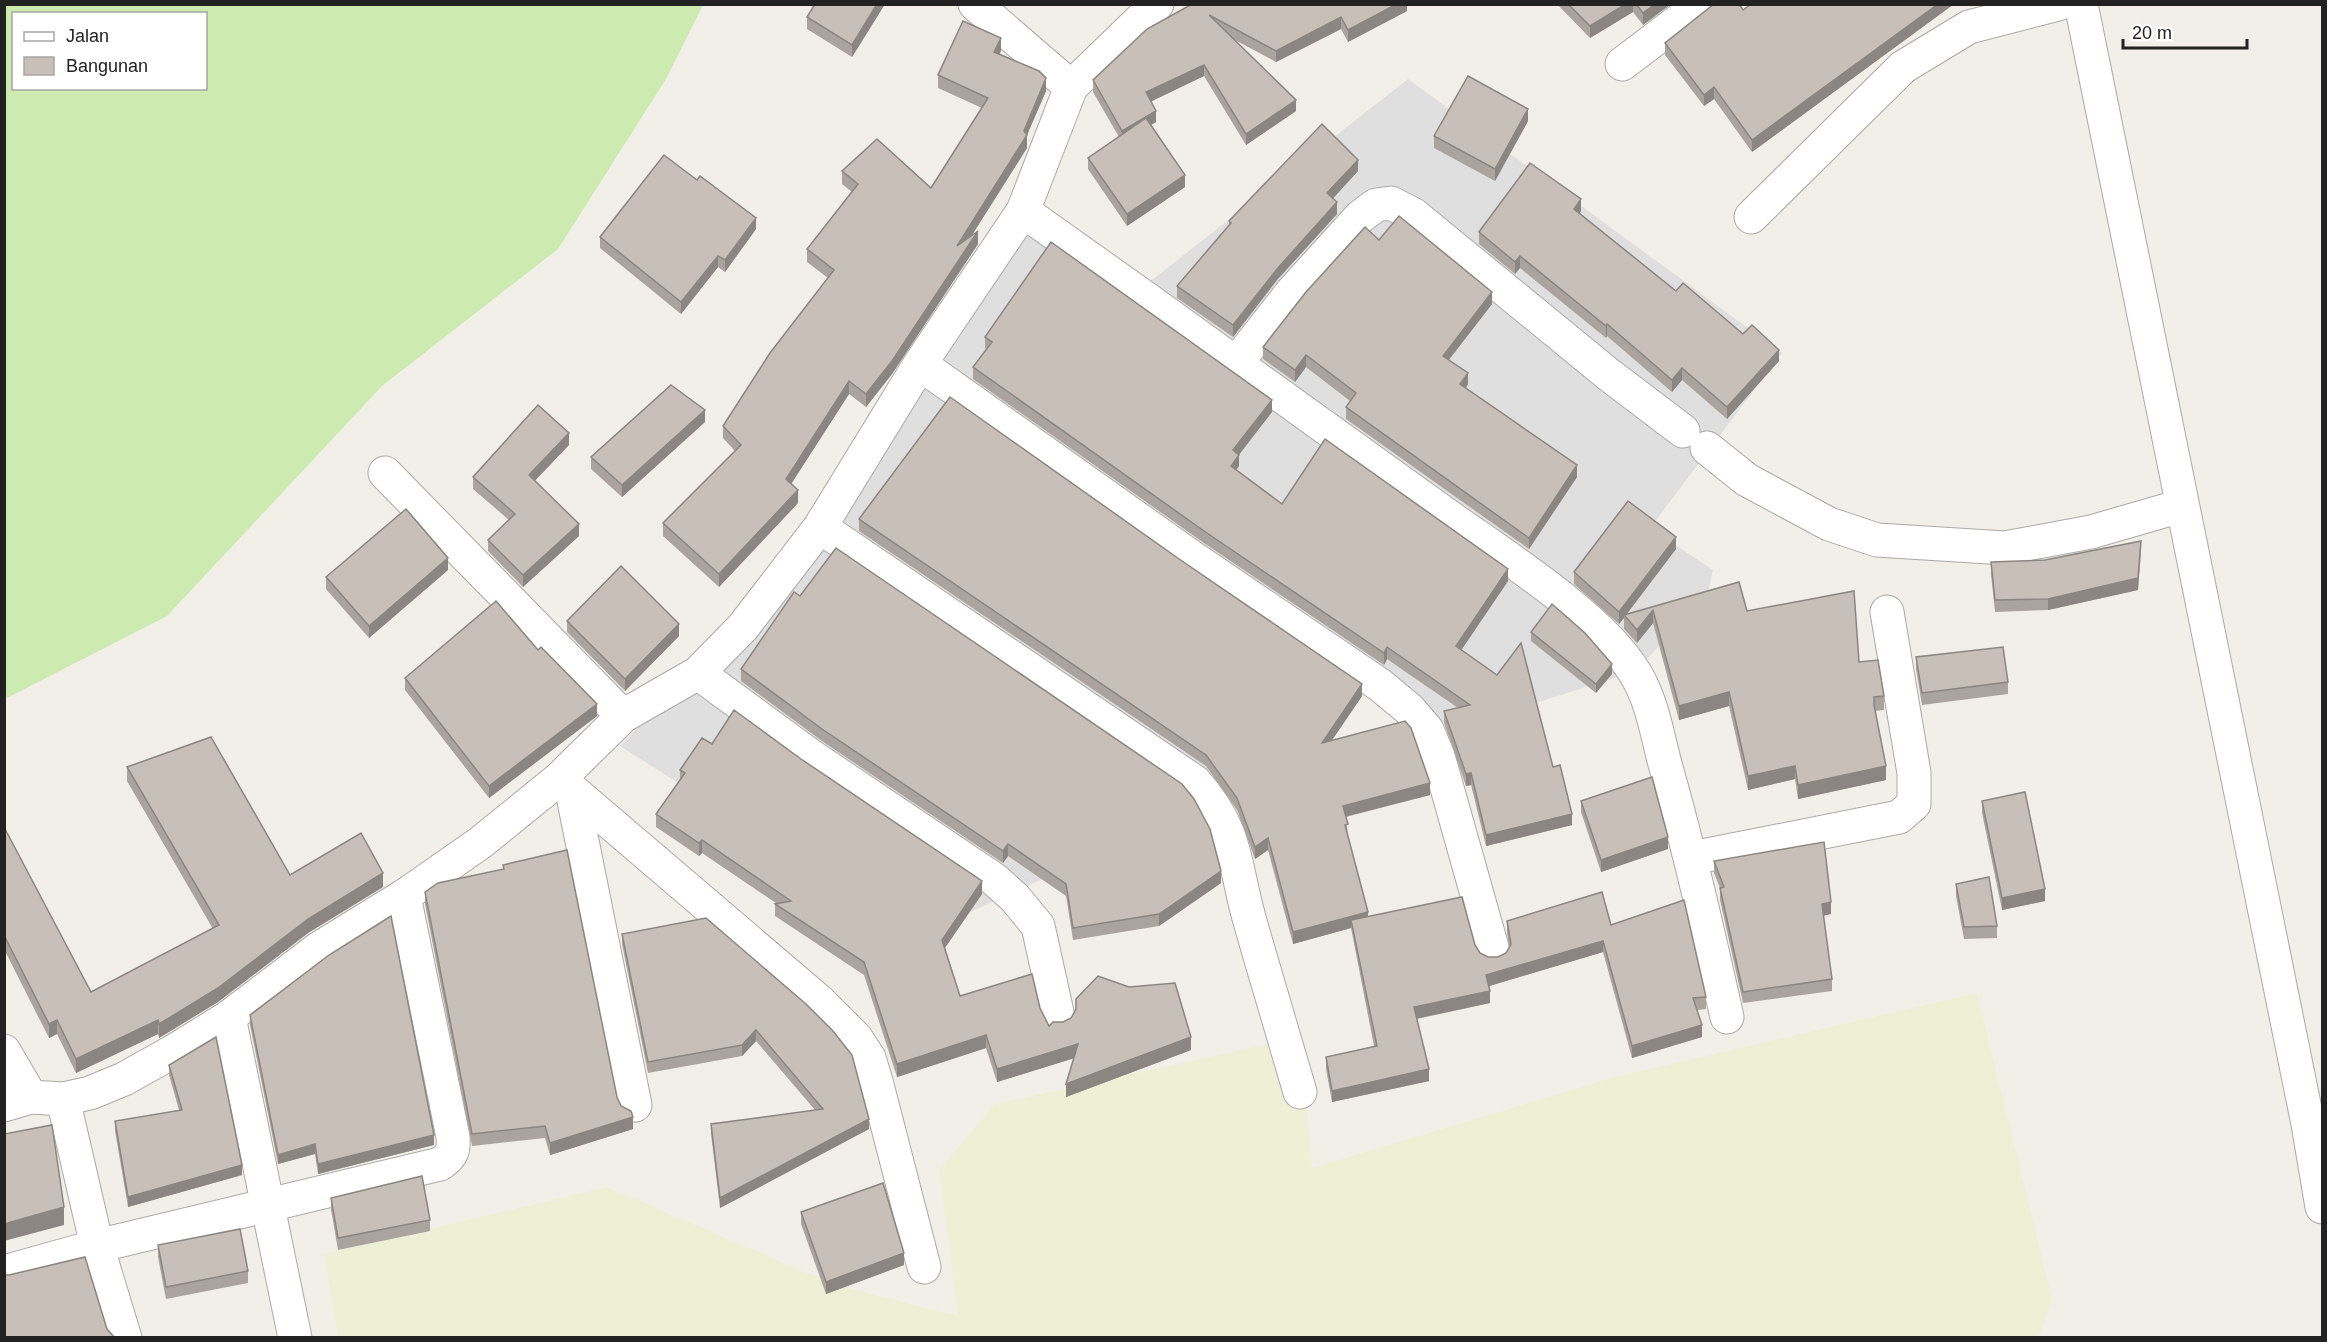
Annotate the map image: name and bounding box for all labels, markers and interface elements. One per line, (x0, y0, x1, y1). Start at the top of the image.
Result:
legend (12, 12, 207, 90)
scale bar (2123, 12, 2248, 50)
text: 20 m (2132, 23, 2172, 43)
text: Jalan (66, 26, 109, 46)
text: Bangunan (66, 56, 148, 76)

